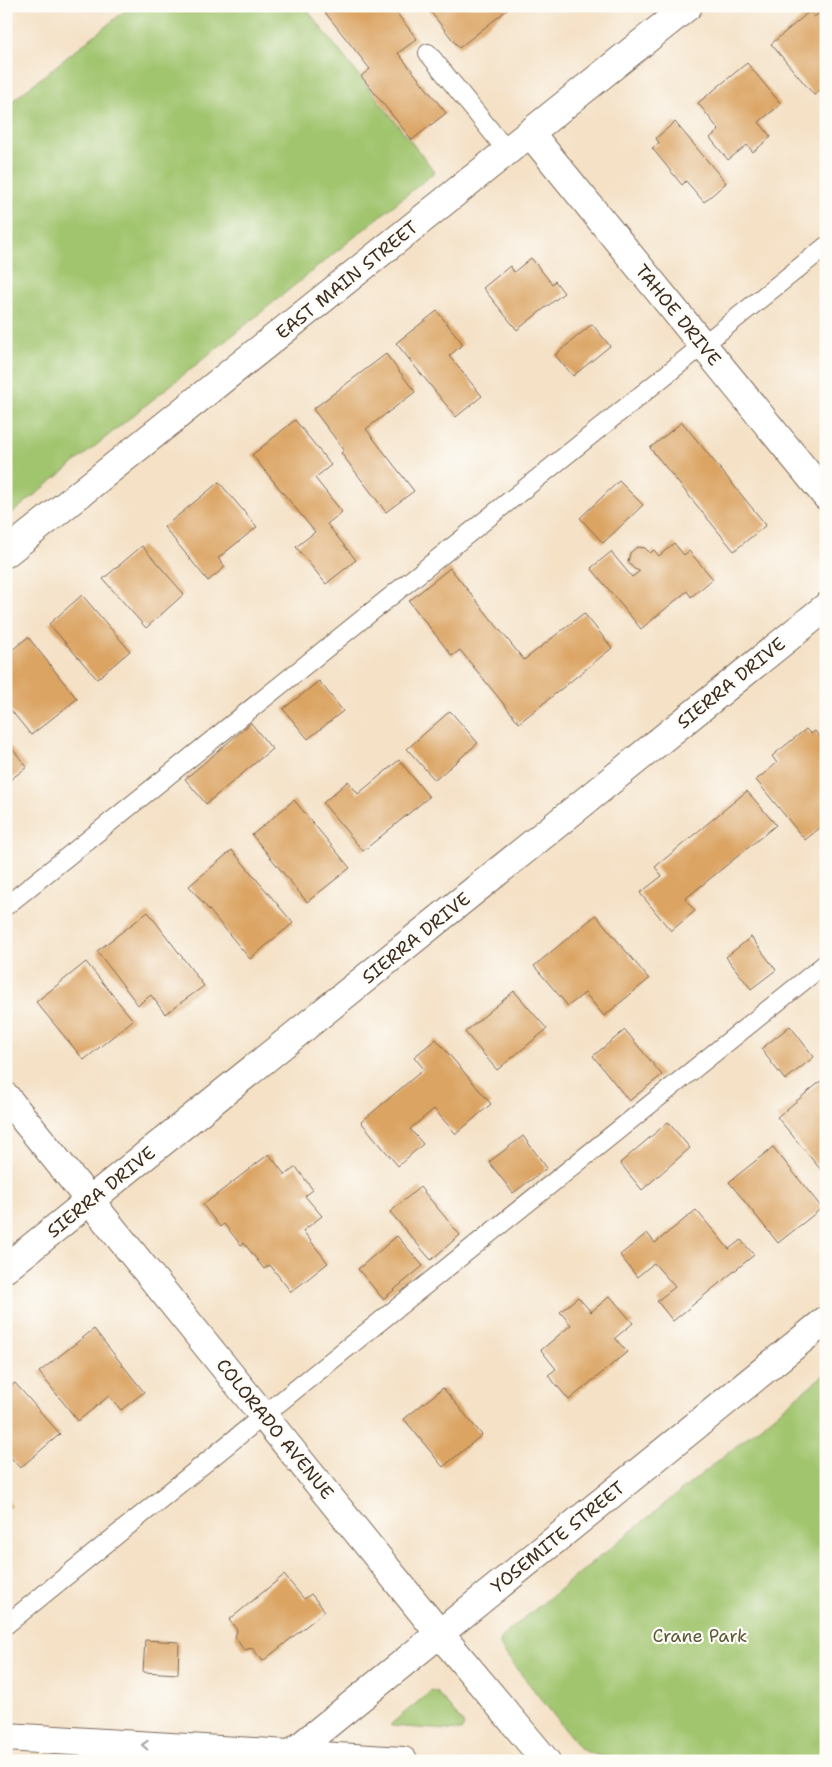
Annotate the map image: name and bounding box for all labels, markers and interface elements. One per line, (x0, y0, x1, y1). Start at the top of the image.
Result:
street label: EAST MAIN STREET (271, 215, 423, 345)
street label: TAHOE DRIVE (630, 259, 726, 371)
street label: SIERRA DRIVE (672, 632, 790, 734)
street label: SIERRA DRIVE (357, 887, 475, 989)
street label: SIERRA DRIVE (42, 1141, 160, 1243)
street label: COLORADO AVENUE (211, 1354, 339, 1504)
street label: YOSEMITE STREET (486, 1476, 630, 1598)
park label: Crane Park (653, 1624, 747, 1648)
one-way arrow (141, 1740, 149, 1751)

